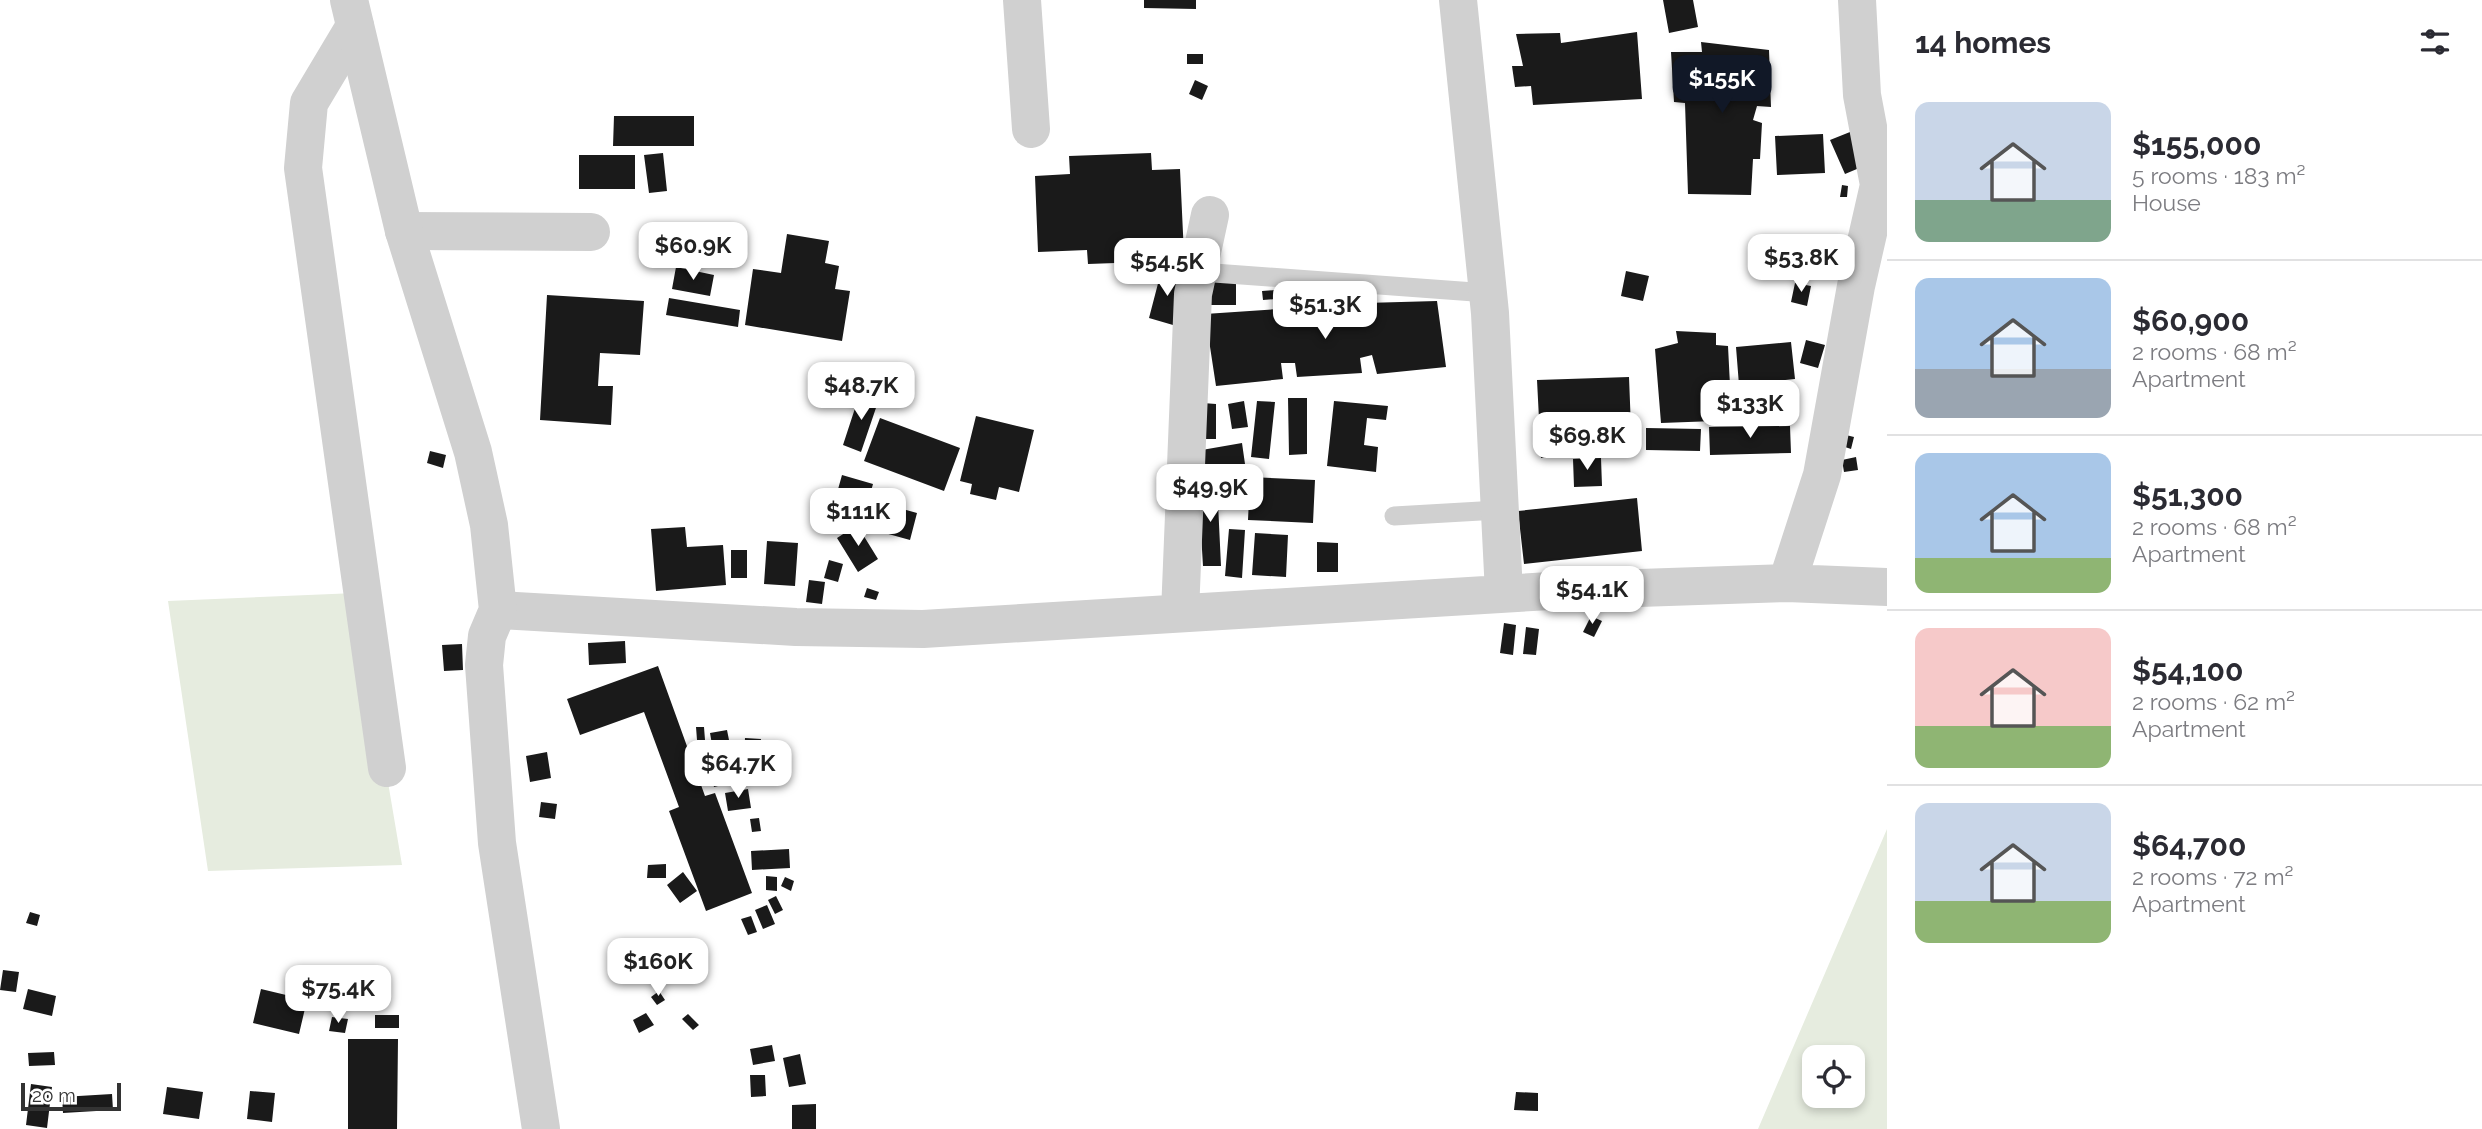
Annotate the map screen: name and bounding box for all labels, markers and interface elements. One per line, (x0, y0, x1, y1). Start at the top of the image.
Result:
icon: filters (2416, 23, 2454, 61)
text: 14 homes (1915, 25, 2051, 60)
pin: $155K (1673, 55, 1771, 115)
text: $155K (1689, 64, 1755, 91)
text: $155,000 (2132, 127, 2261, 162)
icon: home (1971, 130, 2055, 214)
text: 5 rooms · 183 m² (2132, 162, 2306, 189)
text: House (2132, 189, 2201, 216)
pin: $60.9K (636, 222, 750, 282)
text: $60.9K (655, 231, 731, 258)
pin: $53.8K (1744, 234, 1858, 294)
pin: $54.5K (1110, 238, 1224, 298)
text: $53.8K (1764, 243, 1838, 270)
text: $54.5K (1130, 247, 1204, 274)
pin: $51.3K (1268, 282, 1382, 341)
text: $51.3K (1289, 290, 1361, 317)
text: $60,900 (2132, 303, 2249, 338)
icon: home (1971, 306, 2055, 390)
text: 2 rooms · 68 m² (2132, 338, 2297, 365)
pin: $48.7K (804, 362, 918, 422)
text: Apartment (2132, 365, 2246, 392)
text: $48.7K (824, 371, 898, 398)
pin: $133K (1701, 380, 1799, 440)
text: $133K (1717, 389, 1784, 416)
pin: $69.8K (1530, 412, 1644, 472)
text: $69.8K (1549, 421, 1625, 448)
pin: $49.9K (1153, 464, 1267, 524)
text: $49.9K (1172, 473, 1248, 500)
text: $51,300 (2132, 478, 2243, 513)
icon: home (1971, 481, 2055, 565)
pin: $111K (809, 489, 907, 548)
text: $111K (826, 497, 890, 524)
text: 2 rooms · 68 m² (2132, 513, 2297, 540)
text: Apartment (2132, 540, 2246, 567)
pin: $54.1K (1535, 566, 1649, 626)
text: $54.1K (1556, 575, 1628, 602)
text: $54,100 (2132, 653, 2243, 688)
icon: home (1971, 656, 2055, 740)
text: 2 rooms · 62 m² (2132, 688, 2295, 715)
text: Apartment (2132, 715, 2246, 742)
pin: $64.7K (681, 740, 795, 800)
text: $64.7K (701, 749, 775, 776)
text: $64,700 (2132, 828, 2246, 863)
icon: home (1971, 831, 2055, 915)
text: 2 rooms · 72 m² (2132, 863, 2293, 890)
text: Apartment (2132, 890, 2246, 917)
pin: $160K (609, 939, 707, 998)
text: $160K (623, 947, 693, 974)
pin: $75.4K (281, 965, 395, 1025)
text: $75.4K (301, 974, 375, 1001)
map controls (1802, 1045, 1865, 1108)
button: locate (1802, 1045, 1865, 1108)
scale bar (21, 1080, 121, 1112)
text: 20 m (32, 1084, 76, 1106)

